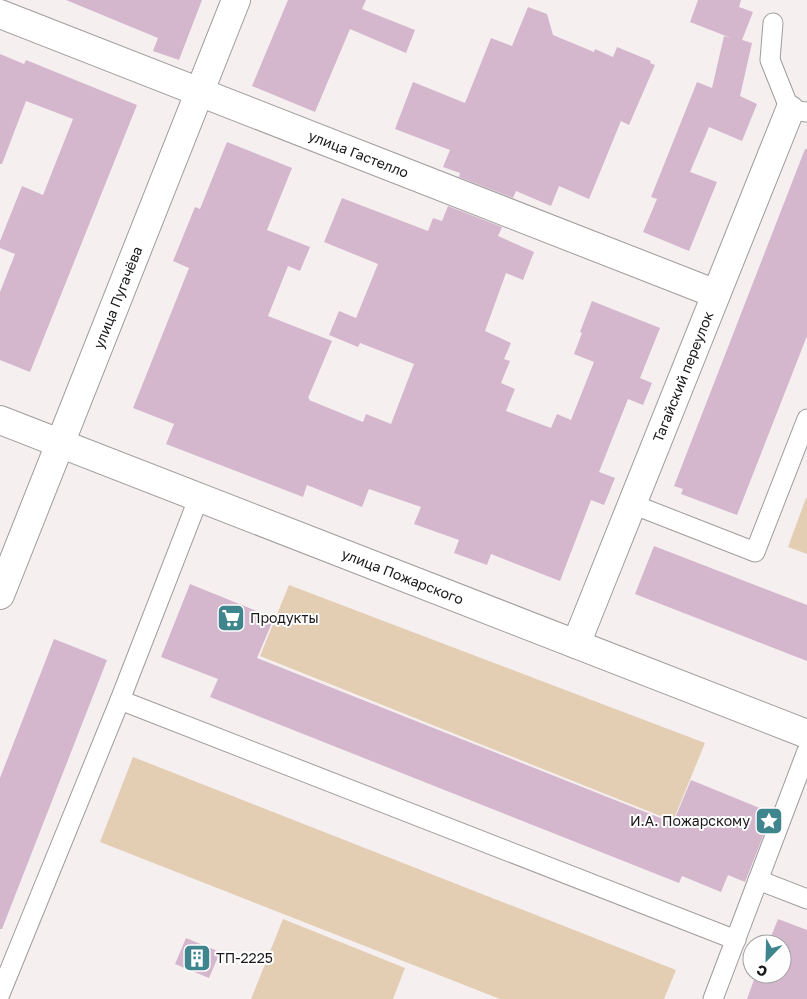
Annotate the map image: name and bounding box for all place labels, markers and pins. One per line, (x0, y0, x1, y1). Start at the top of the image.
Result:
supermarket icon: Продукты (216, 603, 246, 633)
place label: Продукты (250, 609, 319, 626)
place icon: И.А. Пожарскому (754, 806, 784, 836)
place label: И.А. Пожарскому (630, 812, 750, 829)
building icon: ТП-2225 (182, 943, 212, 973)
place label: ТП-2225 (216, 949, 273, 966)

